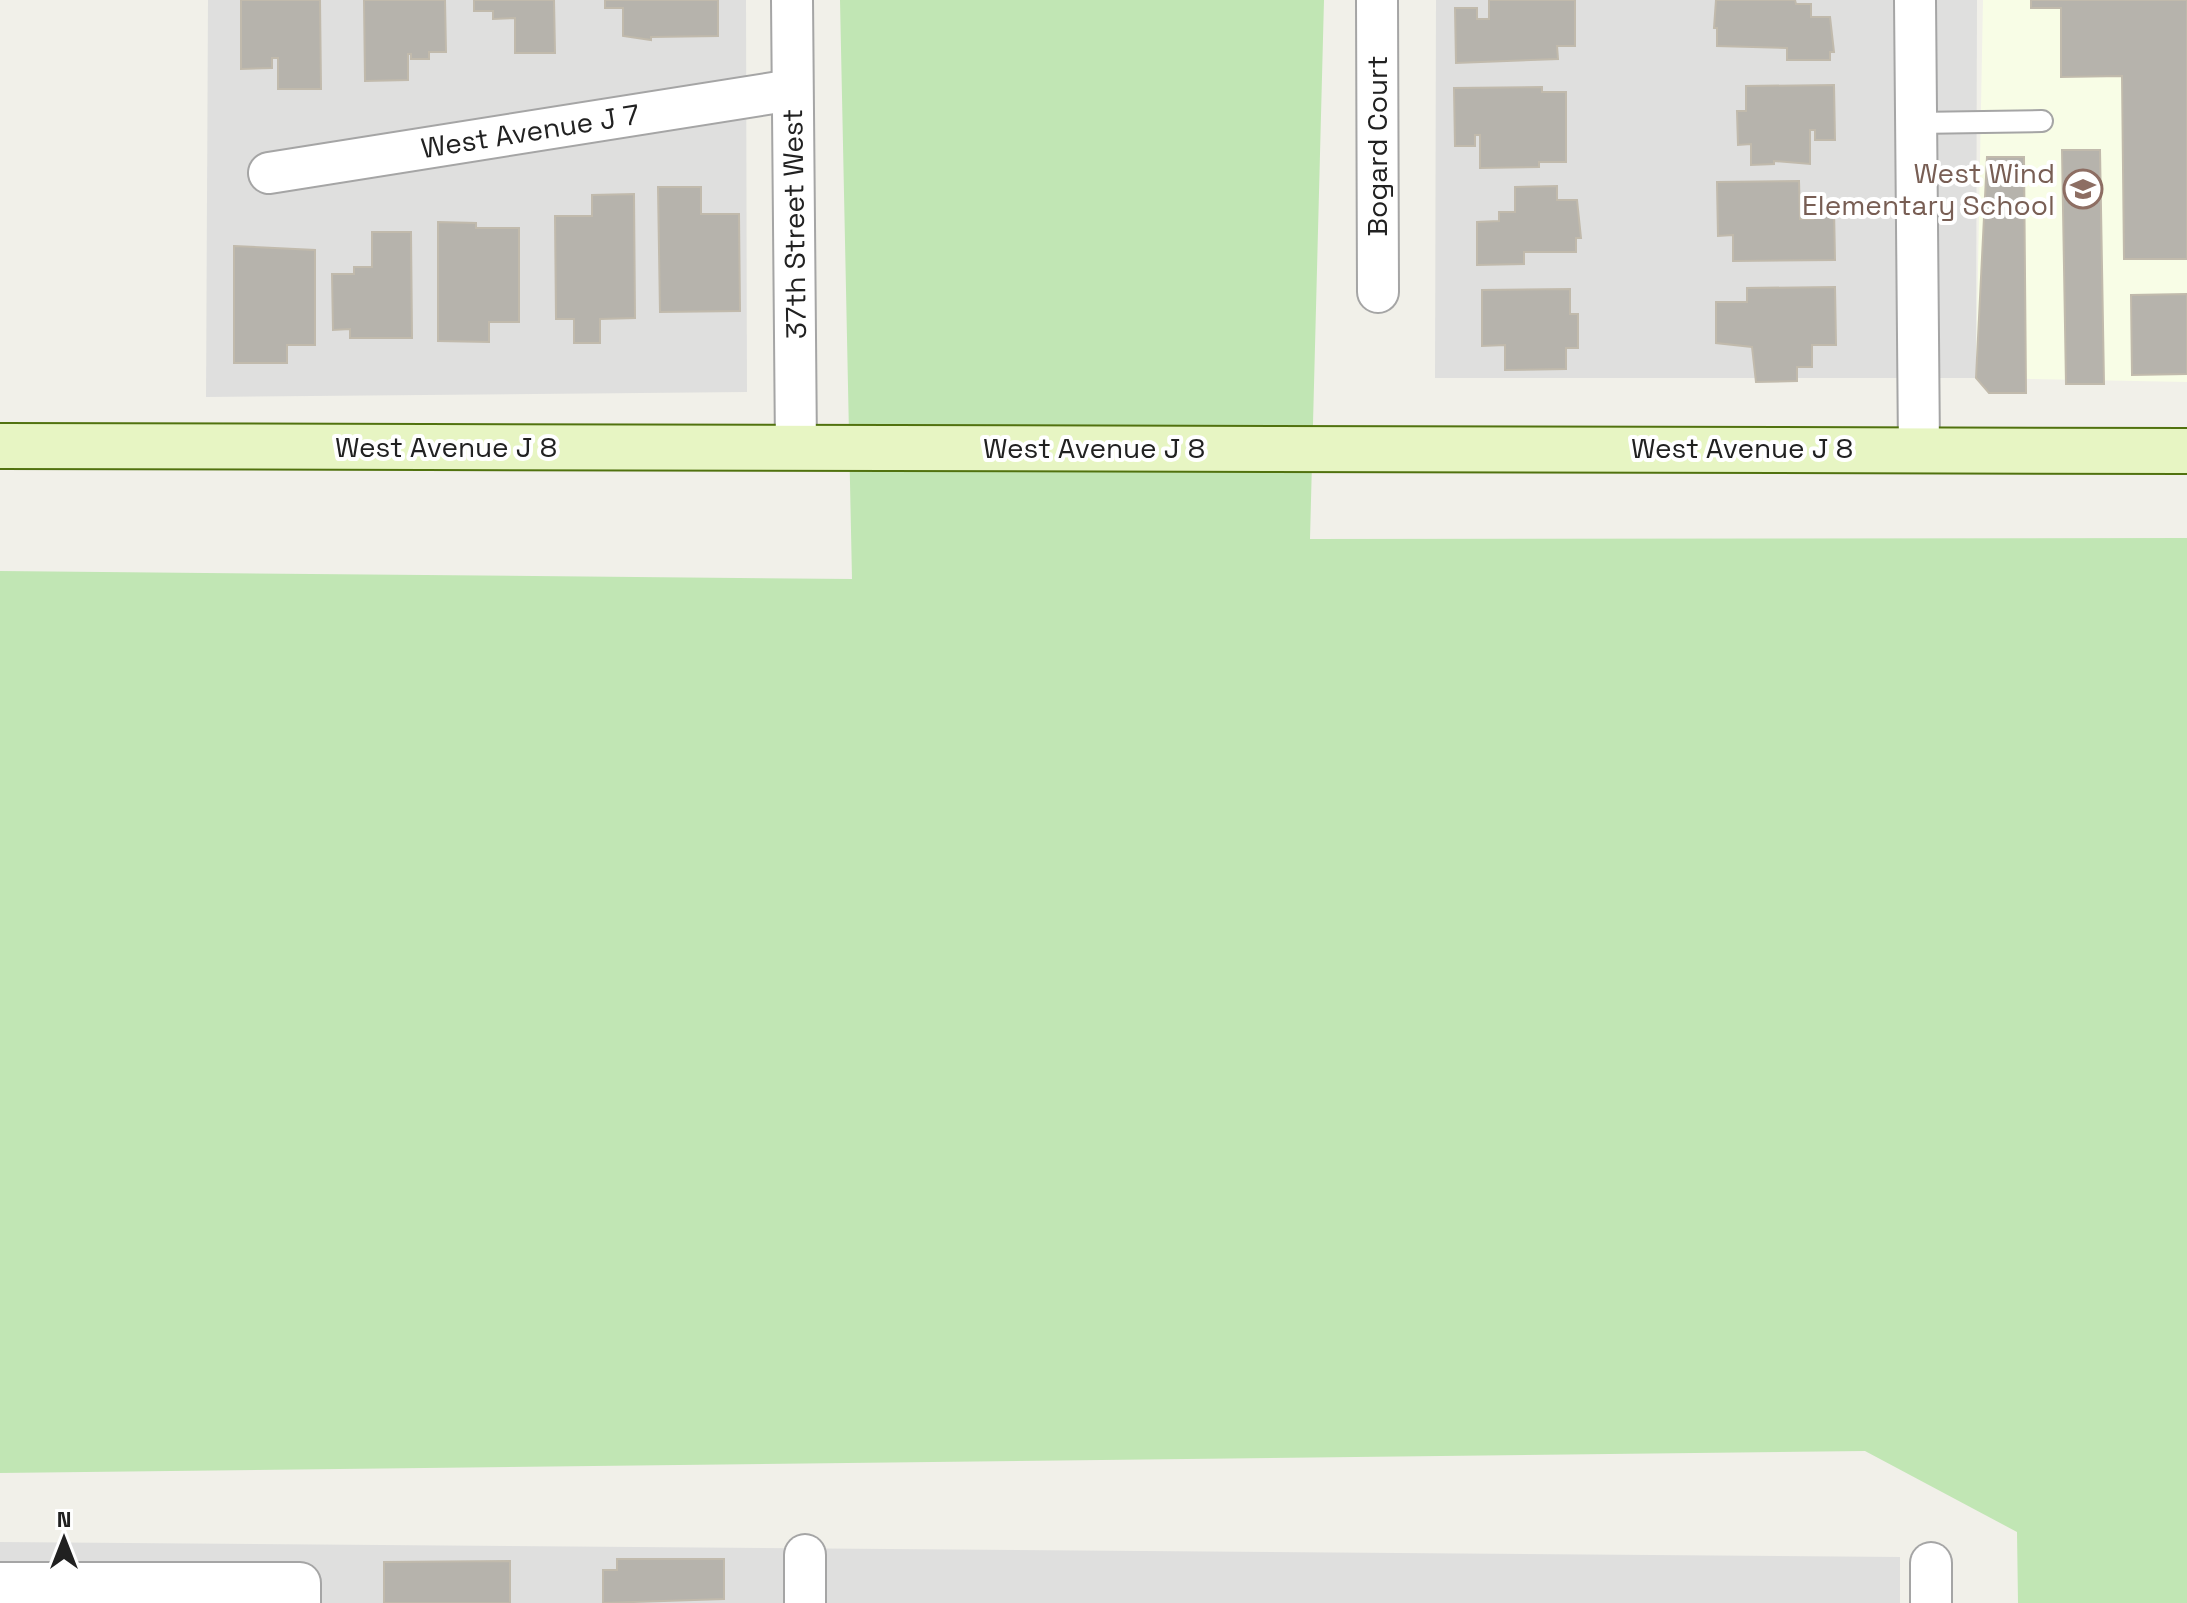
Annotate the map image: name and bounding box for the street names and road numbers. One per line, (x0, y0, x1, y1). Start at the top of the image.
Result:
street label: Bogard Court (1359, 55, 1395, 237)
street label: West Avenue J 7 (418, 96, 642, 166)
street label: 37th Street West (774, 108, 814, 340)
street label: West Avenue J 8 (335, 429, 557, 465)
street label: West Avenue J 8 (983, 430, 1205, 466)
street label: West Avenue J 8 (1631, 430, 1853, 466)

